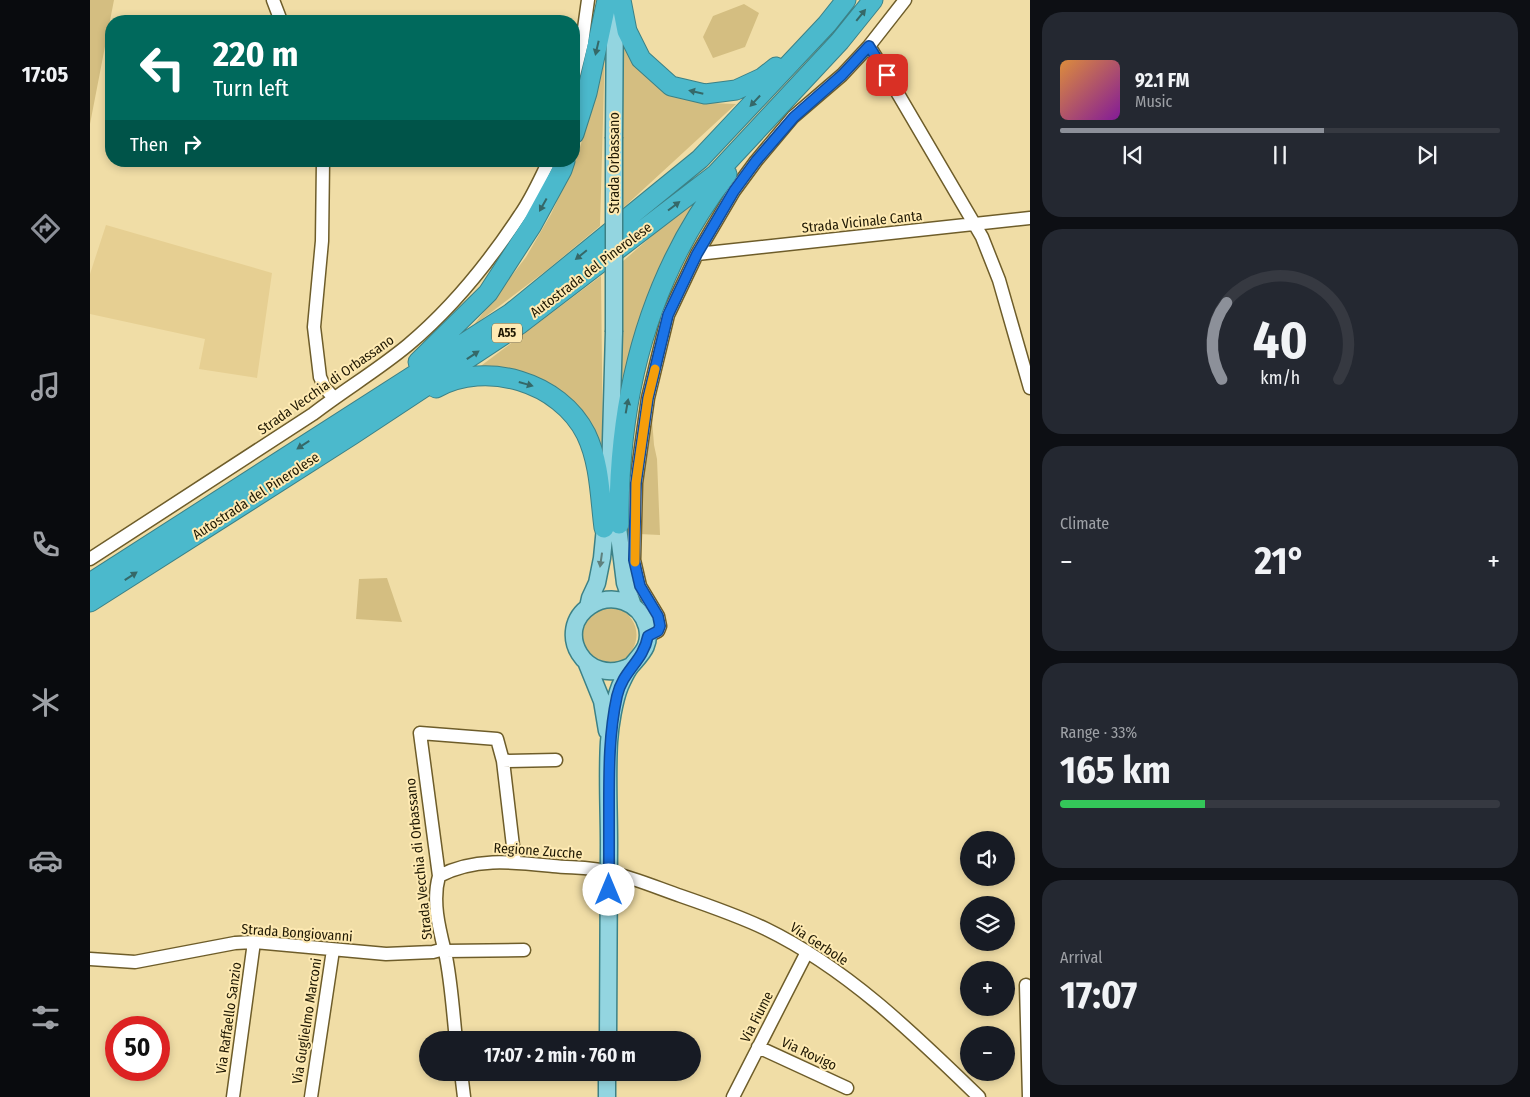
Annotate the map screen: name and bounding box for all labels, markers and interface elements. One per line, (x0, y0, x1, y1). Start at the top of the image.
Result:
one-way arrow (855, 9, 866, 22)
text: 220 m (213, 33, 299, 75)
icon: left (130, 35, 195, 100)
one-way arrow (593, 40, 601, 55)
pin (866, 54, 908, 96)
text: 17:05 (22, 61, 68, 88)
icon: arrive (873, 61, 901, 89)
text: 92.1 FM (1135, 69, 1189, 92)
text: Turn left (213, 75, 289, 102)
one-way arrow (688, 88, 703, 96)
text: Music (1135, 92, 1172, 111)
one-way arrow (749, 95, 761, 107)
street label: Strada Orbassano (606, 112, 623, 214)
icon: right (178, 130, 206, 158)
text: Then (130, 133, 168, 156)
icon: previous (1119, 141, 1147, 169)
icon: pause (1266, 141, 1294, 169)
icon: next (1413, 141, 1441, 169)
one-way arrow (539, 198, 548, 211)
one-way arrow (667, 201, 681, 211)
street label: Strada Vicinale Canta (801, 207, 923, 237)
icon: directions (28, 211, 63, 246)
street label: Autostrada del Pinerolese (527, 219, 655, 321)
one-way arrow (575, 250, 588, 261)
text: 40 (1252, 309, 1308, 372)
road number: A55 (492, 323, 522, 342)
street label: Strada Vecchia di Orbassano (255, 331, 397, 439)
one-way arrow (467, 350, 480, 360)
text: km/h (1260, 367, 1300, 389)
icon: music (28, 369, 63, 404)
one-way arrow (518, 380, 533, 388)
one-way arrow (623, 398, 631, 413)
one-way arrow (296, 441, 310, 450)
street label: Autostrada del Pinerolese (189, 449, 323, 543)
text: Climate (1060, 514, 1109, 533)
icon: phone (28, 527, 63, 562)
text: 21° (1255, 538, 1305, 584)
text: − (1060, 545, 1073, 578)
text: + (1487, 545, 1500, 578)
one-way arrow (597, 552, 605, 568)
one-way arrow (124, 571, 138, 581)
icon: climate (28, 685, 63, 720)
text: Range · 33% (1060, 723, 1137, 742)
text: 165 km (1060, 747, 1171, 793)
street label: Strada Vecchia di Orbassano (402, 777, 436, 941)
map controls (960, 831, 1015, 1081)
button: sound (960, 831, 1015, 886)
street label: Regione Zucche (493, 839, 583, 863)
icon: car (28, 843, 63, 878)
position arrow (582, 863, 634, 915)
button: layers (960, 896, 1015, 951)
street label: Via Gerbole (787, 919, 851, 969)
street label: Strada Bongiovanni (241, 921, 353, 945)
text: Arrival (1060, 948, 1102, 967)
street label: Via Guglielmo Marconi (289, 957, 325, 1085)
street label: Via Raffaello Sanzio (213, 961, 245, 1075)
button: + (960, 961, 1015, 1016)
text: 17:07 (1060, 972, 1137, 1018)
street label: Via Fiume (737, 989, 777, 1045)
icon: filters (28, 1000, 63, 1035)
speed limit sign: 50 (105, 1016, 170, 1081)
button: − (960, 1026, 1015, 1081)
street label: Via Rovigo (779, 1034, 839, 1074)
text: 17:07 · 2 min · 760 m (484, 1044, 636, 1067)

